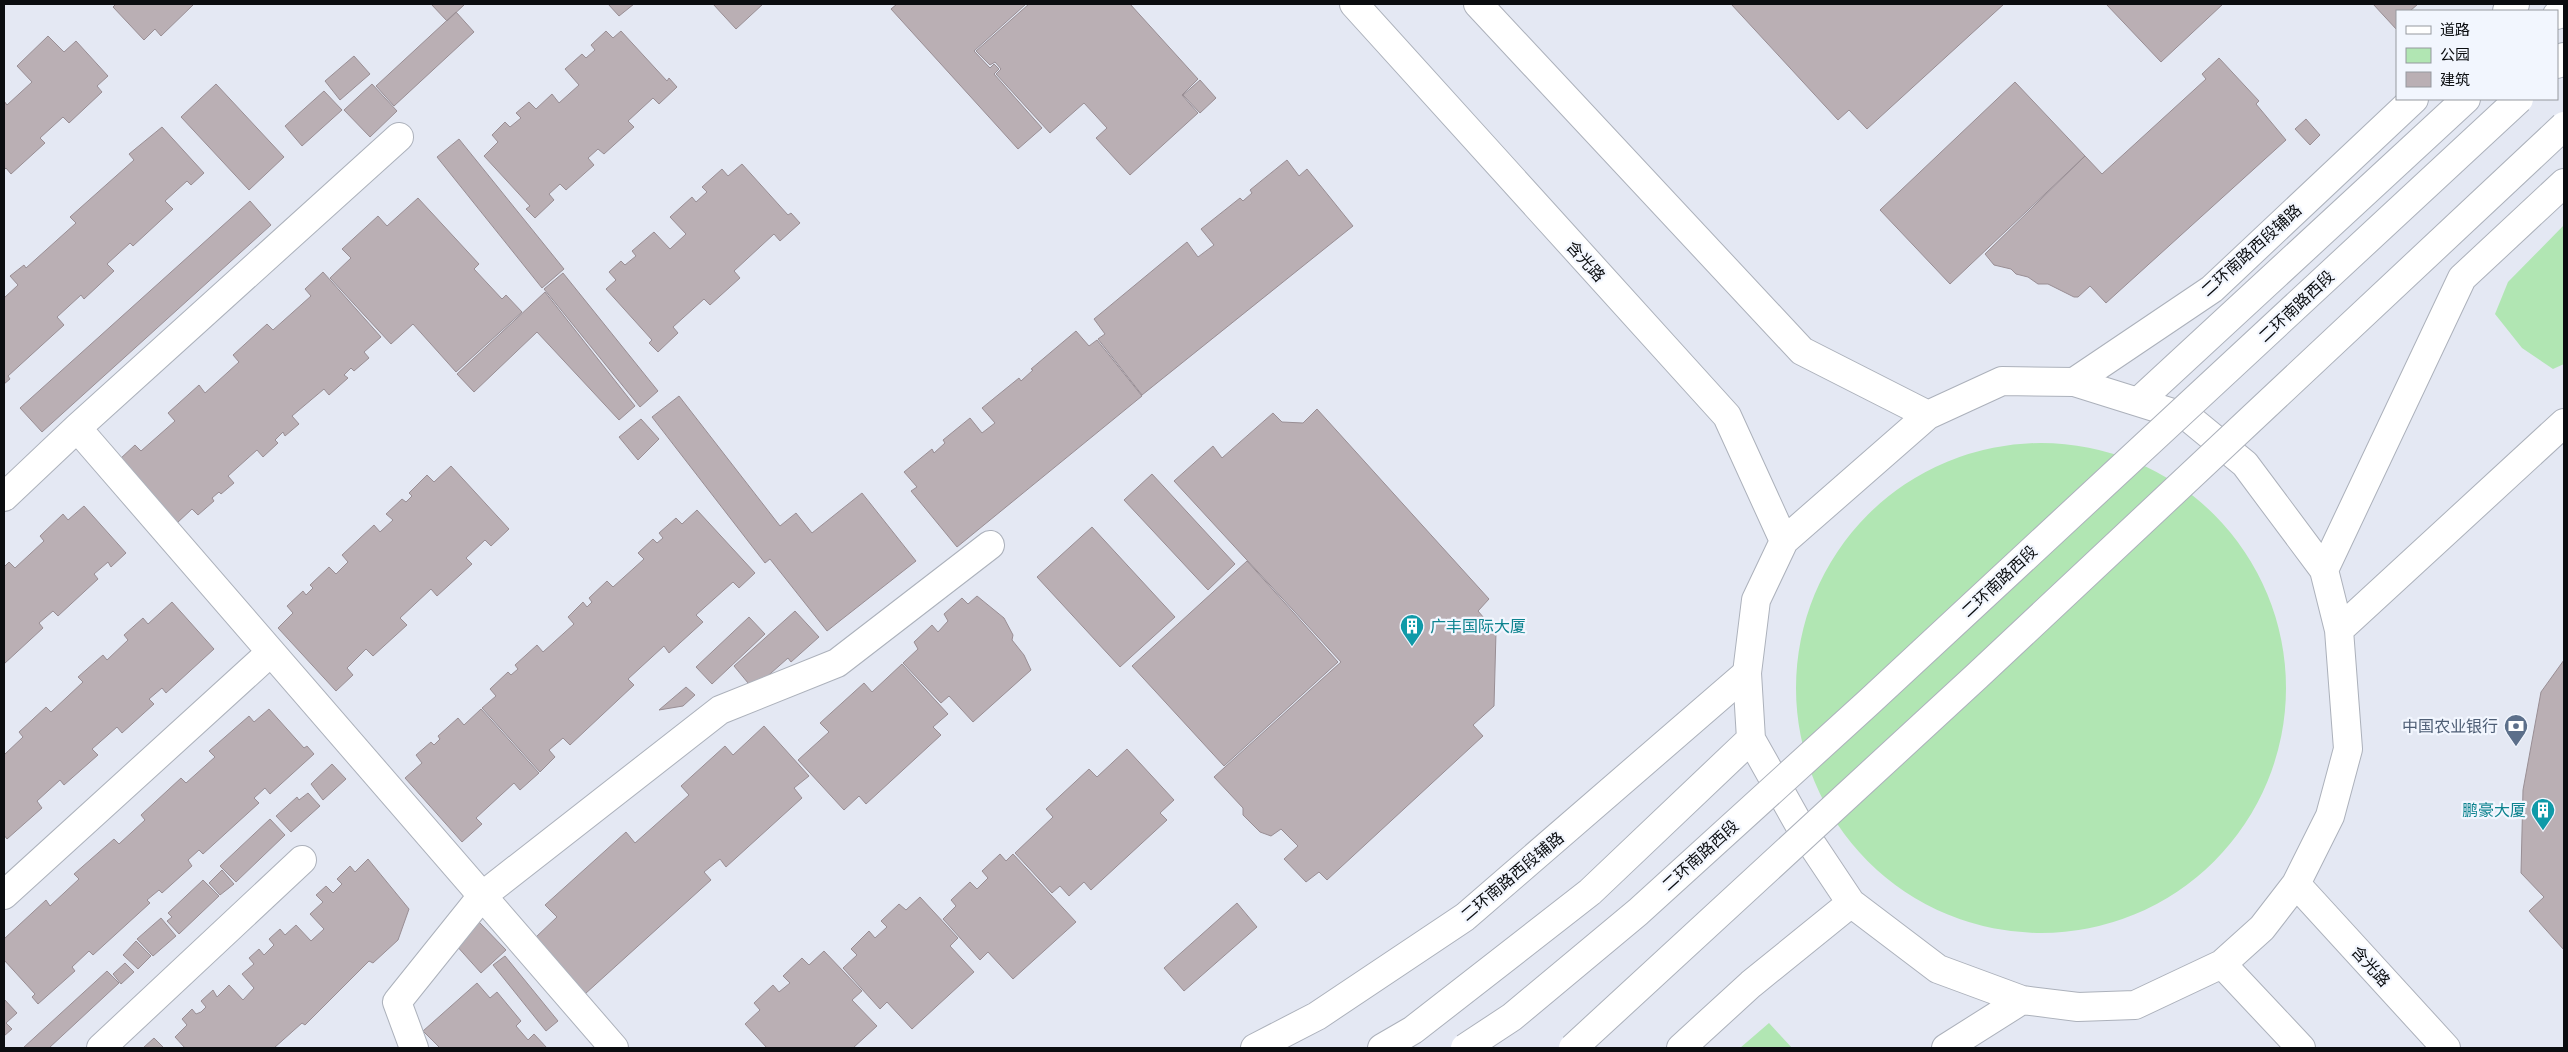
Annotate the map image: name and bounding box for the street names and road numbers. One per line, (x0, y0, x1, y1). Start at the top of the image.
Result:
street label: 二环南路西段辅路 (2197, 200, 2305, 300)
street label: 含光路 (1563, 237, 1609, 286)
street label: 二环南路西段 (2255, 267, 2338, 346)
street label: 二环南路西段 (1958, 542, 2041, 621)
street label: 二环南路西段 (1658, 816, 1742, 895)
street label: 二环南路西段辅路 (1457, 828, 1567, 925)
street label: 含光路 (2348, 942, 2394, 991)

